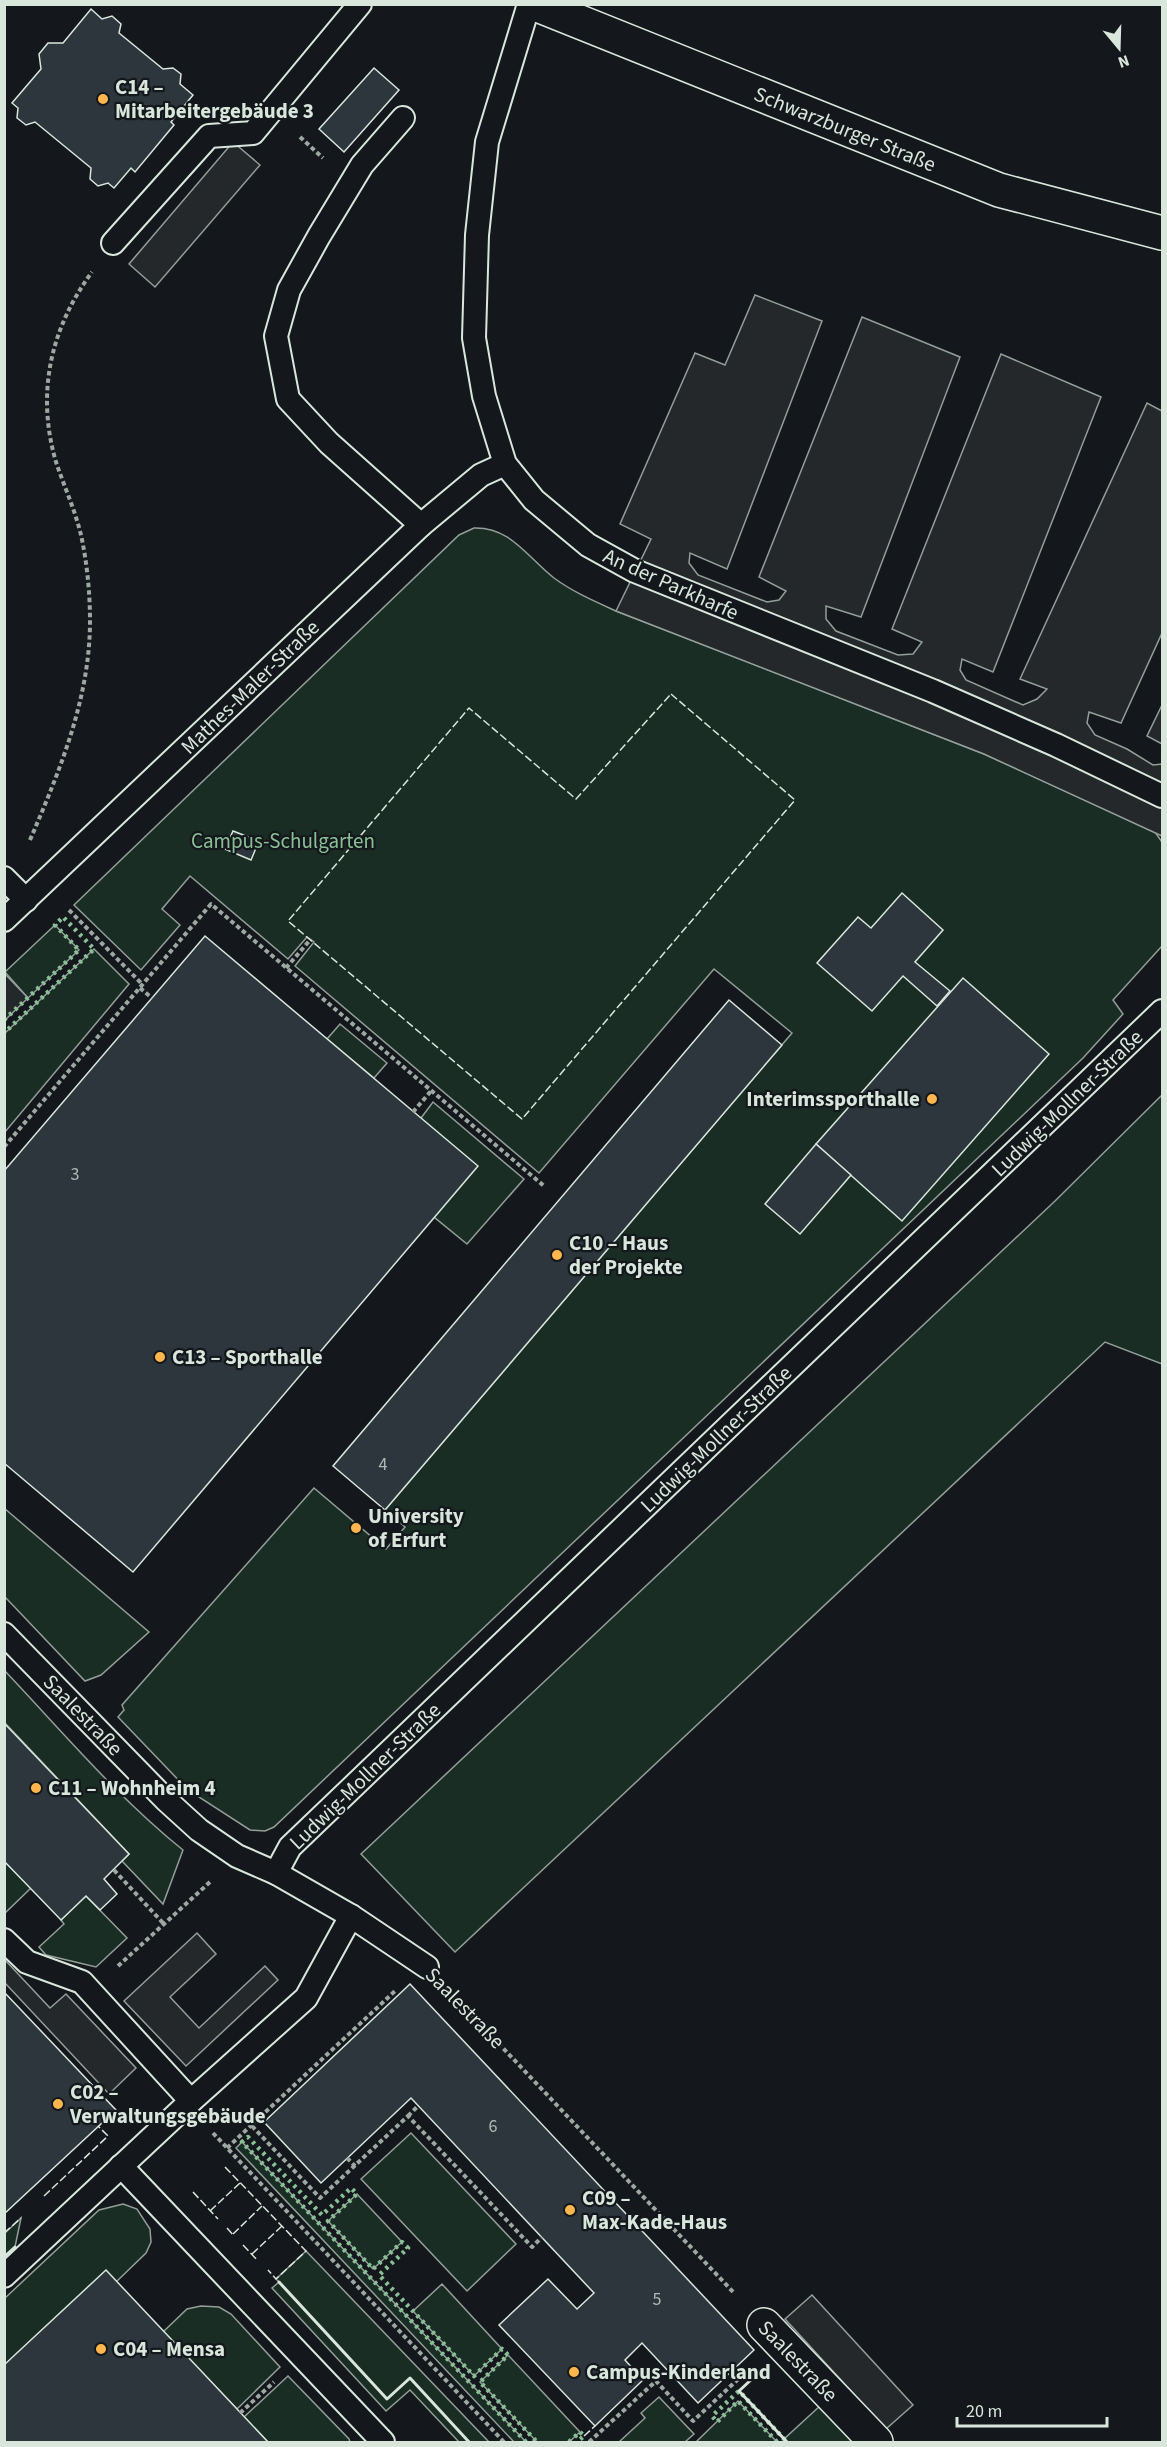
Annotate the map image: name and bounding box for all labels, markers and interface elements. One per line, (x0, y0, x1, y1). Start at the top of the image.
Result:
north arrow (1089, 18, 1149, 78)
text: N (1115, 49, 1132, 73)
place label: C14 – Mitarbeitergebäude 3 (115, 72, 314, 126)
street label: Schwarzburger Straße (750, 79, 940, 179)
marker: C14 – Mitarbeitergebäude 3 (96, 92, 110, 106)
street label: An der Parkharfe (598, 541, 744, 627)
street label: Mathes-Maler-Straße (174, 613, 326, 761)
park label: Campus-Schulgarten (191, 826, 375, 856)
street label: Ludwig-Mollner-Straße (985, 1023, 1149, 1183)
place label: Interimssporthalle (746, 1084, 920, 1114)
marker: Interimssporthalle (925, 1092, 939, 1106)
house number: 3 (71, 1162, 80, 1187)
place label: C10 – Haus der Projekte (569, 1228, 683, 1282)
marker: C10 – Haus der Projekte (550, 1248, 564, 1262)
place label: C13 – Sporthalle (172, 1342, 323, 1372)
marker: C13 – Sporthalle (153, 1350, 167, 1364)
street label: Ludwig-Mollner-Straße (634, 1359, 798, 1519)
house number: 4 (379, 1452, 388, 1477)
place label: University of Erfurt (368, 1501, 464, 1555)
marker: University of Erfurt (349, 1521, 363, 1535)
street label: Saalestraße (36, 1667, 130, 1763)
street label: Ludwig-Mollner-Straße (283, 1696, 447, 1856)
place label: C11 – Wohnheim 4 (48, 1773, 216, 1803)
marker: C11 – Wohnheim 4 (29, 1781, 43, 1795)
street label: Saalestraße (418, 1960, 512, 2056)
place label: C02 – Verwaltungsgebäude (69, 2077, 266, 2131)
marker: C02 – Verwaltungsgebäude (51, 2097, 65, 2111)
house number: 6 (489, 2114, 498, 2139)
place label: C09 – Max-Kade-Haus (582, 2183, 727, 2237)
marker: C09 – Max-Kade-Haus (563, 2203, 577, 2217)
house number: 5 (653, 2287, 662, 2312)
street label: Saalestraße (751, 2313, 845, 2409)
place label: C04 – Mensa (113, 2334, 225, 2364)
marker: C04 – Mensa (94, 2342, 108, 2356)
place label: Campus-Kinderland (586, 2357, 771, 2387)
marker: Campus-Kinderland (567, 2365, 581, 2379)
scale bar (957, 2390, 1107, 2428)
text: 20 m (966, 2399, 1002, 2424)

